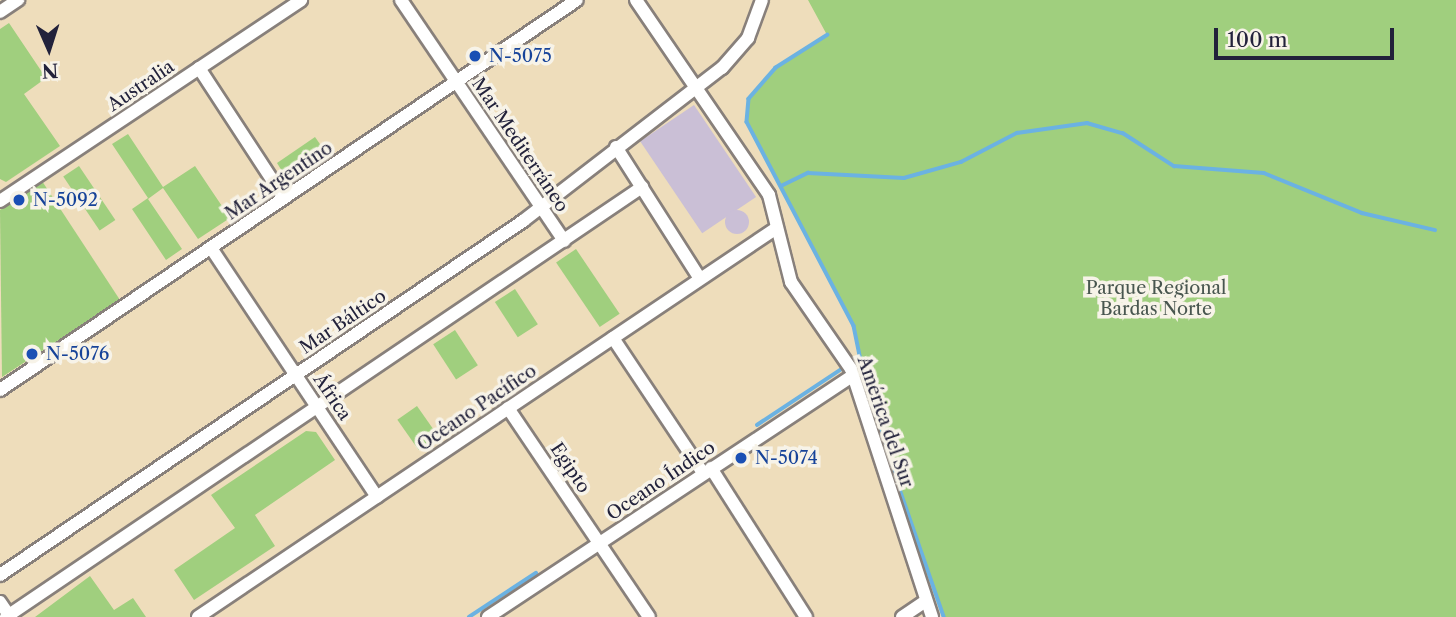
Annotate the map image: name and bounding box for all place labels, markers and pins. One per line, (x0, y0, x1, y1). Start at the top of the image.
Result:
place label: N-5075 (489, 45, 552, 67)
marker: N-5075 (467, 48, 483, 64)
place label: N-5092 (33, 189, 98, 211)
marker: N-5092 (11, 192, 27, 208)
place label: N-5076 (46, 343, 109, 365)
marker: N-5076 (24, 346, 40, 362)
place label: N-5074 (755, 447, 818, 469)
marker: N-5074 (733, 450, 749, 466)

